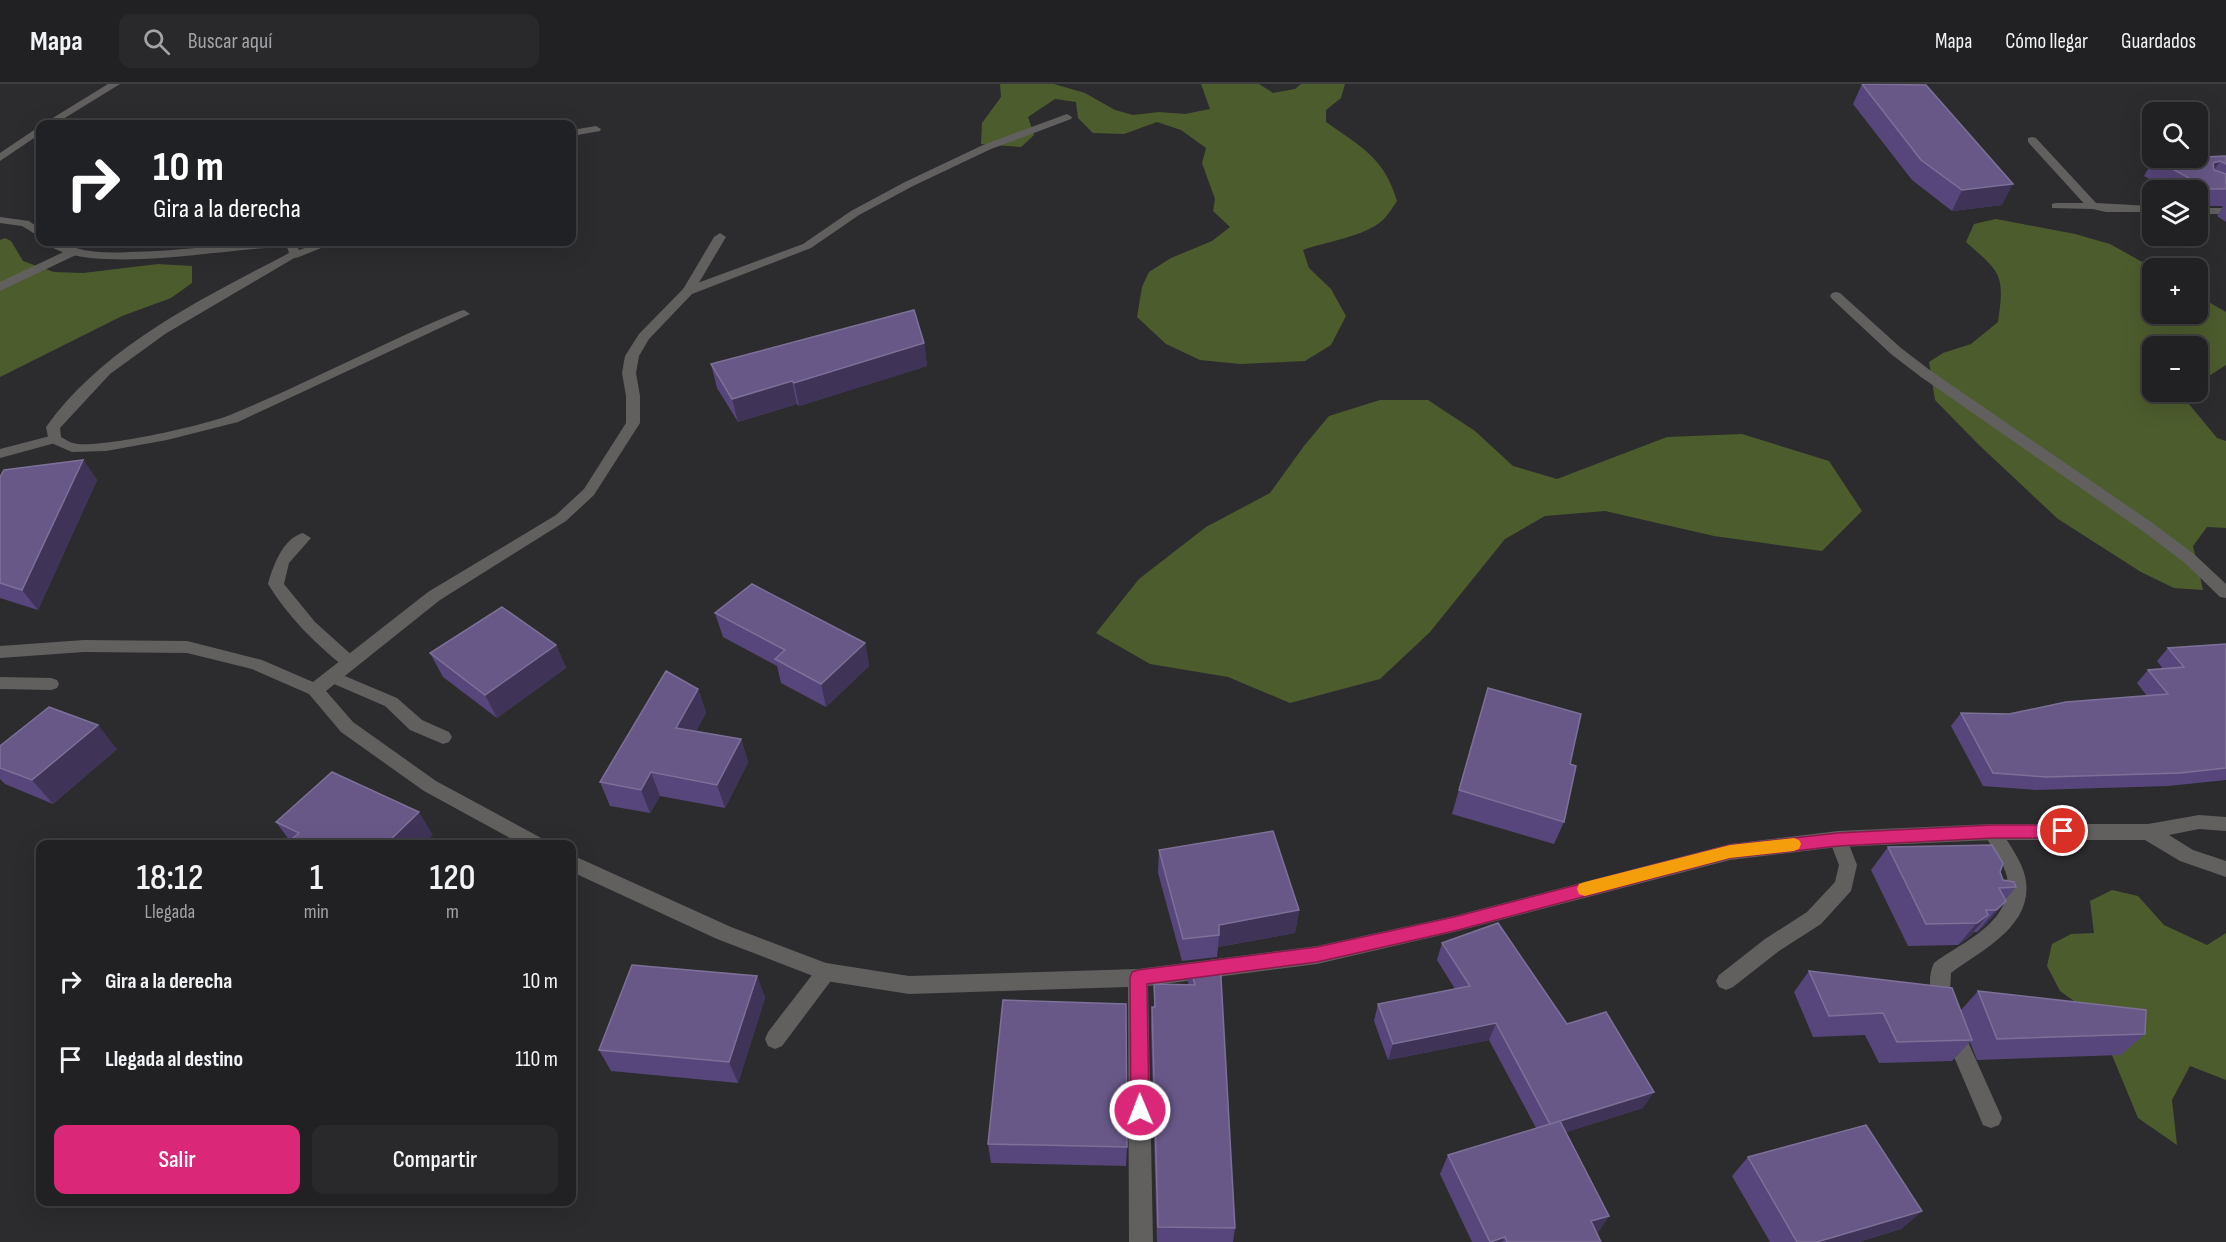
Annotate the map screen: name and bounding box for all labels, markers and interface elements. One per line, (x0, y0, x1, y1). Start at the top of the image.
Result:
search box (119, 14, 539, 68)
text: Mapa (30, 25, 83, 58)
icon: search (140, 25, 173, 58)
text: Buscar aquí (188, 28, 272, 55)
text: Mapa (1935, 29, 1972, 54)
text: Cómo llegar (2005, 29, 2088, 54)
text: Guardados (2121, 29, 2196, 54)
map controls (2142, 102, 2208, 402)
button: search (2142, 102, 2208, 168)
text: 10 m (153, 142, 224, 193)
icon: right (54, 144, 132, 222)
button: layers (2142, 180, 2208, 246)
text: Gira a la derecha (153, 193, 301, 225)
button: + (2142, 258, 2208, 324)
button: − (2142, 336, 2208, 402)
pin (2037, 805, 2088, 856)
icon: arrive (2046, 814, 2079, 847)
text: 18:12 (137, 857, 203, 900)
text: 1 (310, 857, 323, 900)
text: 120 (429, 857, 475, 900)
text: Llegada (145, 900, 195, 924)
text: min (304, 900, 329, 924)
text: m (446, 900, 459, 924)
icon: right (54, 965, 87, 998)
text: Gira a la derecha (105, 968, 232, 995)
text: 10 m (523, 968, 558, 995)
icon: arrive (54, 1043, 87, 1076)
text: Llegada al destino (105, 1046, 243, 1073)
text: 110 m (515, 1046, 558, 1073)
position arrow (1108, 1078, 1172, 1142)
button: Salir (54, 1125, 300, 1194)
button: Compartir (312, 1125, 558, 1194)

